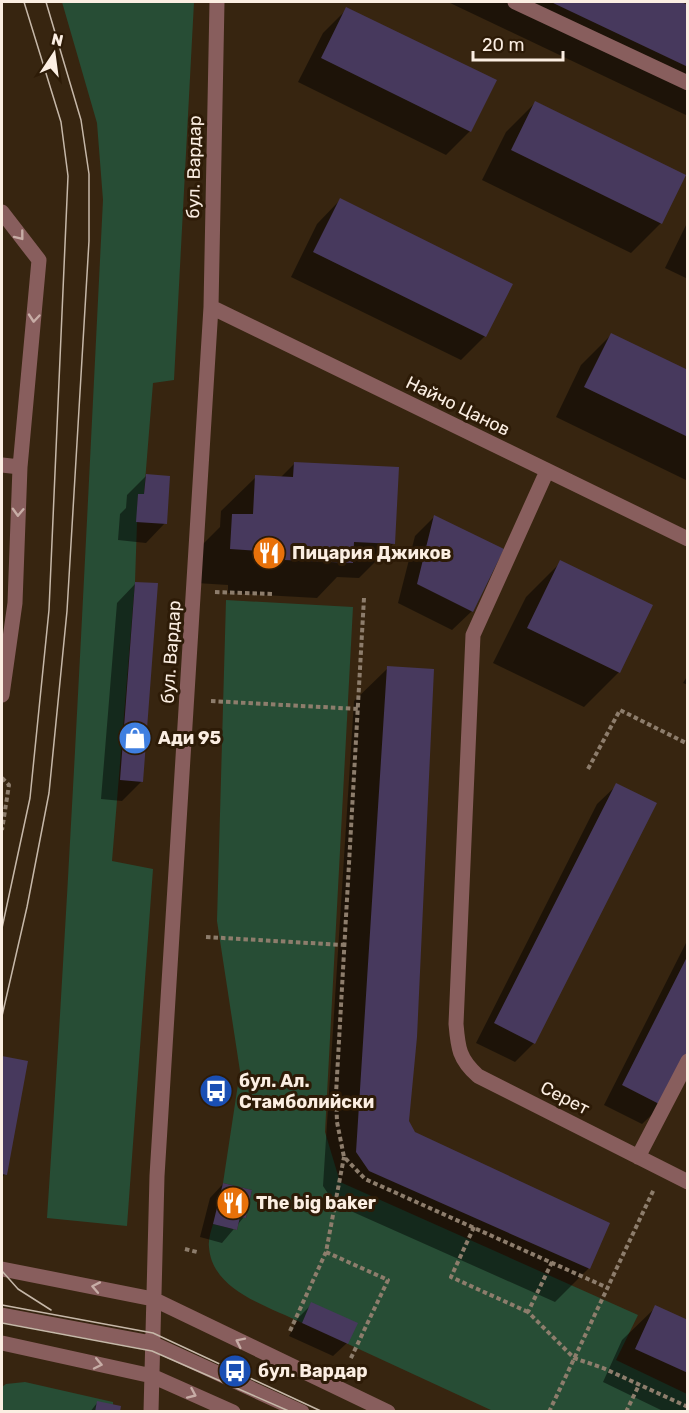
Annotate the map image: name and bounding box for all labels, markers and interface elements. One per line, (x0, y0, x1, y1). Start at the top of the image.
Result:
north arrow (24, 24, 84, 84)
scale bar (473, 24, 563, 62)
text: N (50, 29, 65, 50)
text: 20 m (482, 34, 524, 56)
street label: бул. Вардар (182, 115, 206, 219)
one-way arrow (13, 229, 24, 240)
one-way arrow (28, 314, 41, 323)
street label: Найчо Цанов (402, 371, 514, 441)
one-way arrow (12, 508, 25, 517)
restaurant icon: Пицария Джиков (251, 535, 287, 571)
place label: Пицария Джиков (292, 542, 451, 564)
street label: бул. Вардар (156, 600, 186, 704)
shop icon: Ади 95 (117, 720, 153, 756)
place label: Ади 95 (158, 727, 221, 749)
place label: бул. Ал. Стамболийски (239, 1070, 374, 1113)
bus stop icon: бул. Ал. Стамболийски (198, 1073, 234, 1109)
street label: Серет (537, 1076, 593, 1120)
restaurant icon: The big baker (215, 1185, 251, 1221)
place label: The big baker (256, 1192, 376, 1214)
one-way arrow (91, 1282, 101, 1295)
one-way arrow (235, 1337, 246, 1349)
bus stop icon: бул. Вардар (217, 1353, 253, 1389)
one-way arrow (92, 1357, 102, 1370)
place label: бул. Вардар (258, 1360, 368, 1382)
one-way arrow (186, 1387, 197, 1399)

